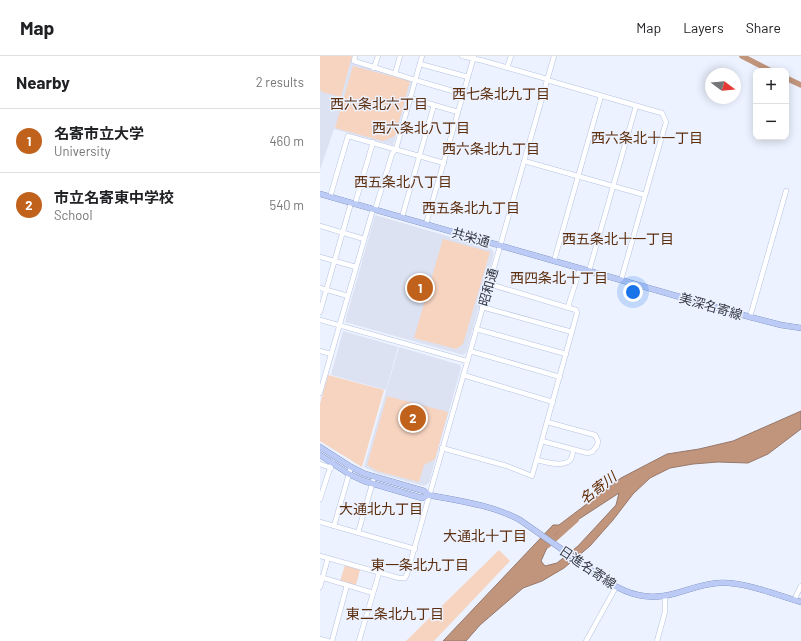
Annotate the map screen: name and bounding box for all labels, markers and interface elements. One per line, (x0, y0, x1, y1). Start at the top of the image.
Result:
text: Map (20, 16, 54, 39)
text: Map (636, 19, 661, 36)
text: Layers (683, 19, 724, 36)
text: Share (746, 19, 781, 36)
north arrow (705, 68, 741, 104)
map controls (753, 68, 789, 140)
button: + (753, 68, 789, 104)
text: Nearby (16, 72, 70, 92)
text: 2 results (256, 74, 304, 90)
district label: 西七条北九丁目 (452, 85, 550, 102)
district label: 西六条北六丁目 (330, 95, 428, 112)
button: − (753, 104, 789, 140)
district label: 西六条北八丁目 (372, 119, 470, 136)
text: 名寄市立大学 (54, 124, 144, 142)
district label: 西六条北十一丁目 (591, 129, 703, 146)
text: 1 (27, 133, 31, 149)
text: 460 m (269, 133, 304, 149)
district label: 西六条北九丁目 (442, 140, 540, 157)
text: University (54, 143, 111, 159)
district label: 西五条北八丁目 (354, 173, 452, 190)
text: 市立名寄東中学校 (54, 188, 174, 206)
text: 2 (25, 197, 33, 213)
text: 540 m (269, 197, 304, 213)
district label: 西五条北九丁目 (422, 199, 520, 216)
text: School (54, 207, 92, 223)
street label: 共栄通 (450, 224, 492, 250)
district label: 西五条北十一丁目 (562, 230, 674, 247)
street label: 昭和通 (475, 266, 501, 308)
district label: 西四条北十丁目 (510, 269, 608, 286)
pin: 1 (407, 273, 433, 303)
your location (623, 282, 643, 302)
street label: 美深名寄線 (678, 289, 744, 323)
pin: 2 (400, 403, 426, 433)
water label: 名寄川 (576, 467, 621, 507)
district label: 大通北九丁目 (339, 500, 423, 517)
district label: 大通北十丁目 (443, 527, 527, 544)
street label: 日進名寄線 (557, 542, 619, 592)
district label: 東一条北九丁目 (371, 556, 469, 573)
district label: 東二条北九丁目 (346, 605, 444, 622)

